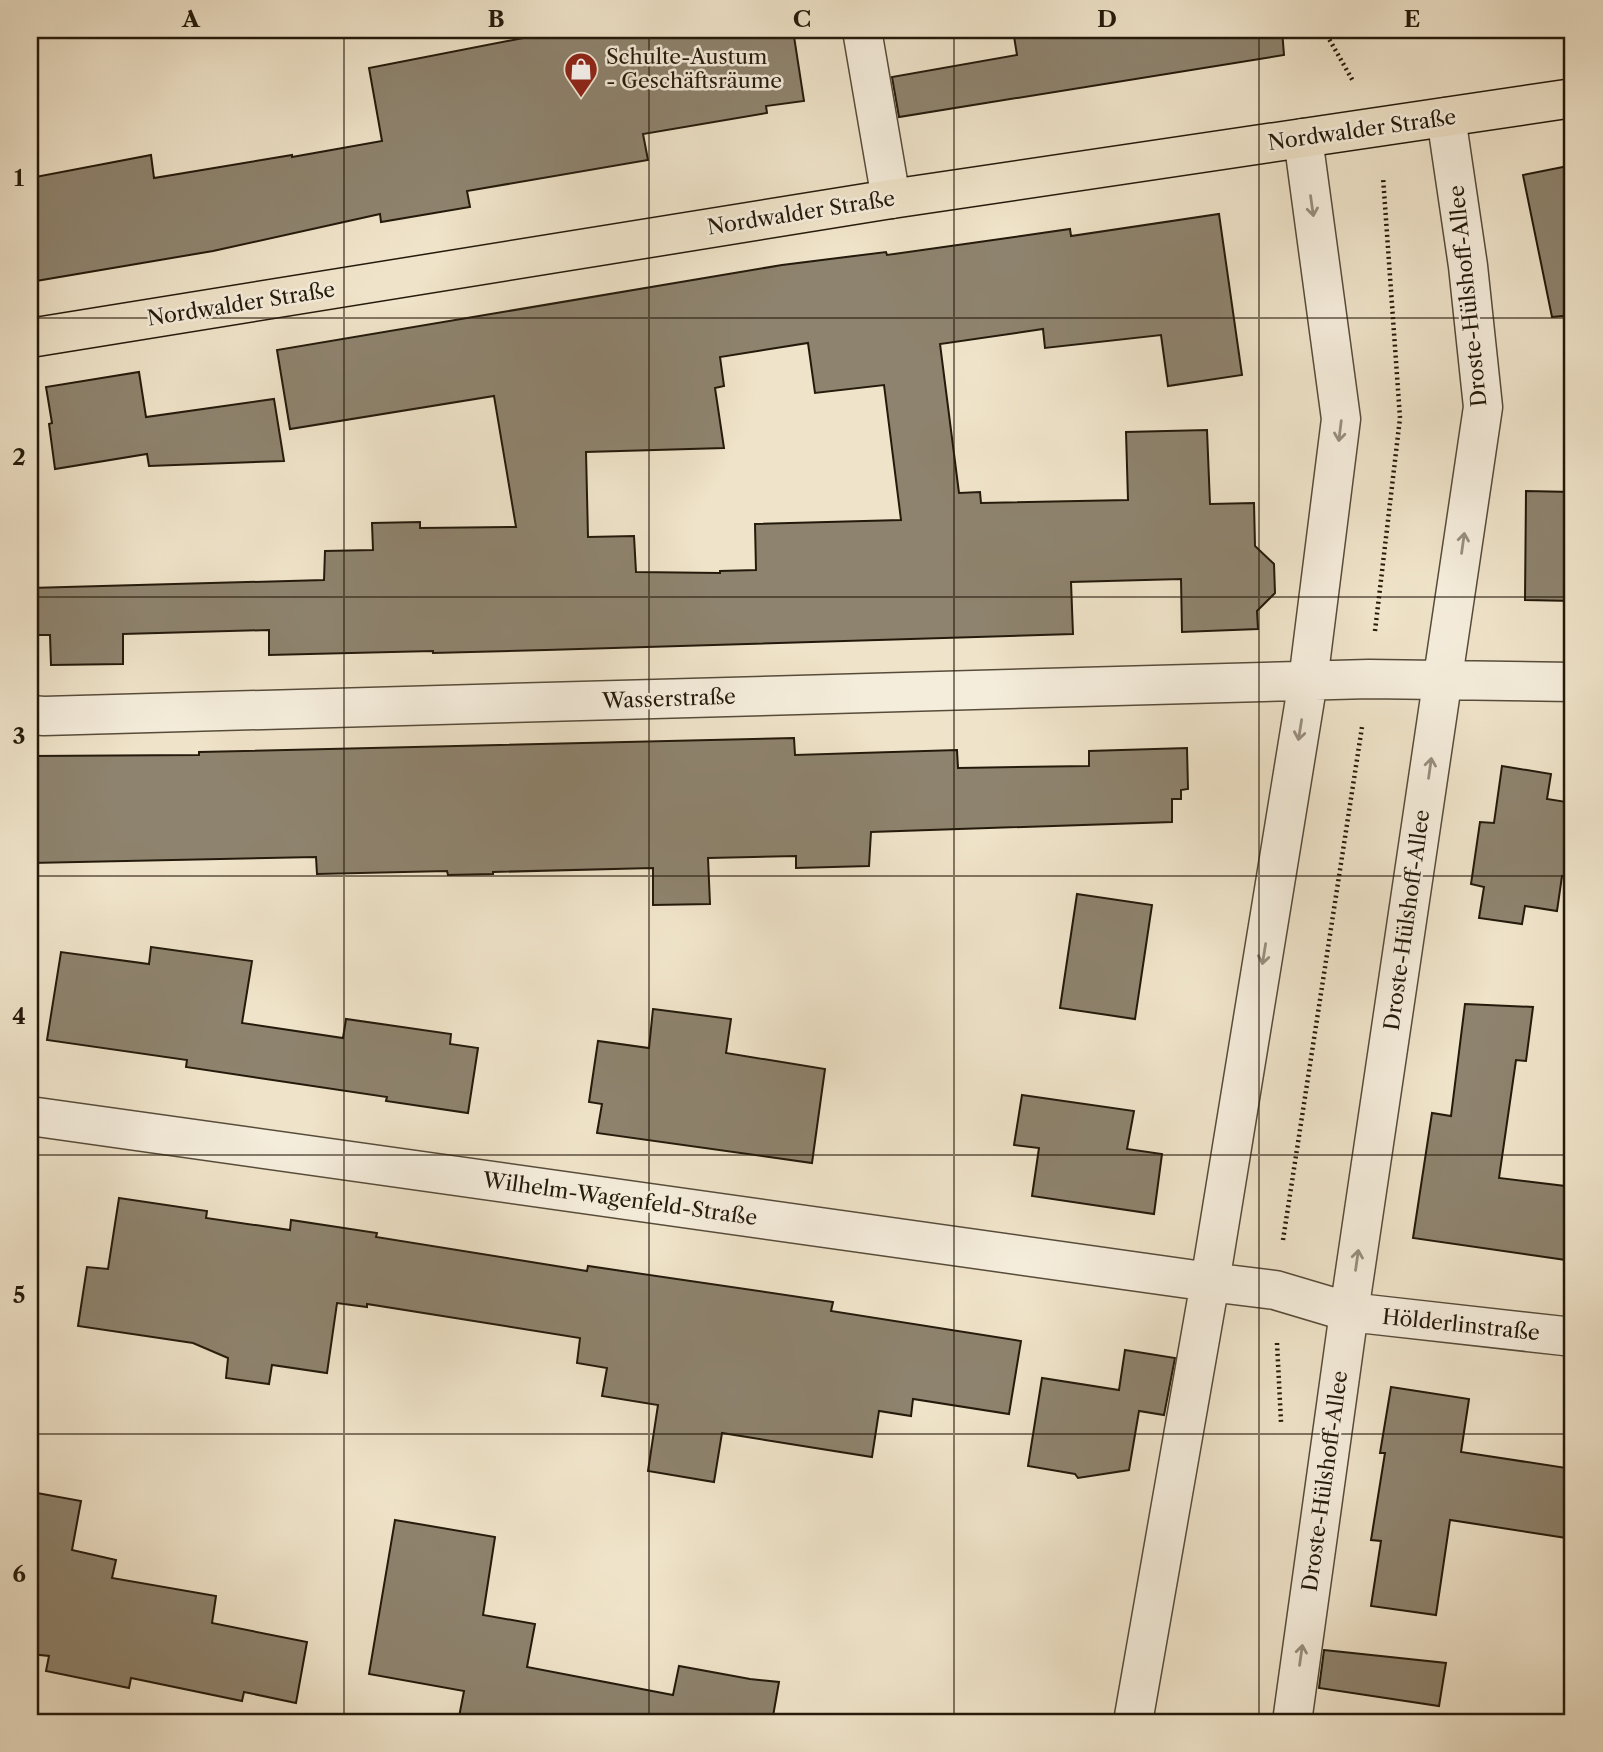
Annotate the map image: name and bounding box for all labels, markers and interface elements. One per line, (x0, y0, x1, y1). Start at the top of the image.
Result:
text: A (181, 5, 201, 33)
text: B (487, 5, 505, 33)
text: C (793, 5, 811, 33)
text: D (1097, 5, 1117, 33)
text: E (1404, 5, 1420, 33)
place label: Schulte-Austum - Geschäftsräume (606, 44, 782, 93)
shop icon: Schulte-Austum - Geschäftsräume (562, 50, 600, 99)
street label: Nordwalder Straße (1266, 104, 1458, 155)
text: 1 (14, 164, 25, 192)
street label: Droste-Hülshoff-Allee (1443, 184, 1492, 408)
street label: Nordwalder Straße (705, 185, 897, 240)
one-way arrow (1306, 194, 1319, 217)
street label: Nordwalder Straße (145, 276, 337, 331)
one-way arrow (1333, 420, 1346, 442)
text: 2 (12, 443, 26, 471)
one-way arrow (1457, 532, 1470, 555)
street label: Wasserstraße (601, 684, 736, 713)
one-way arrow (1293, 718, 1306, 741)
text: 3 (13, 722, 26, 750)
one-way arrow (1424, 757, 1437, 780)
street label: Droste-Hülshoff-Allee (1379, 808, 1434, 1032)
one-way arrow (1257, 942, 1270, 965)
text: 4 (12, 1002, 26, 1030)
street label: Wilhelm-Wagenfeld-Straße (480, 1167, 759, 1230)
one-way arrow (1351, 1249, 1364, 1271)
text: 5 (13, 1281, 25, 1309)
street label: Hölderlinstraße (1381, 1304, 1541, 1345)
street label: Droste-Hülshoff-Allee (1297, 1369, 1352, 1593)
text: 6 (12, 1560, 26, 1588)
one-way arrow (1295, 1644, 1308, 1667)

